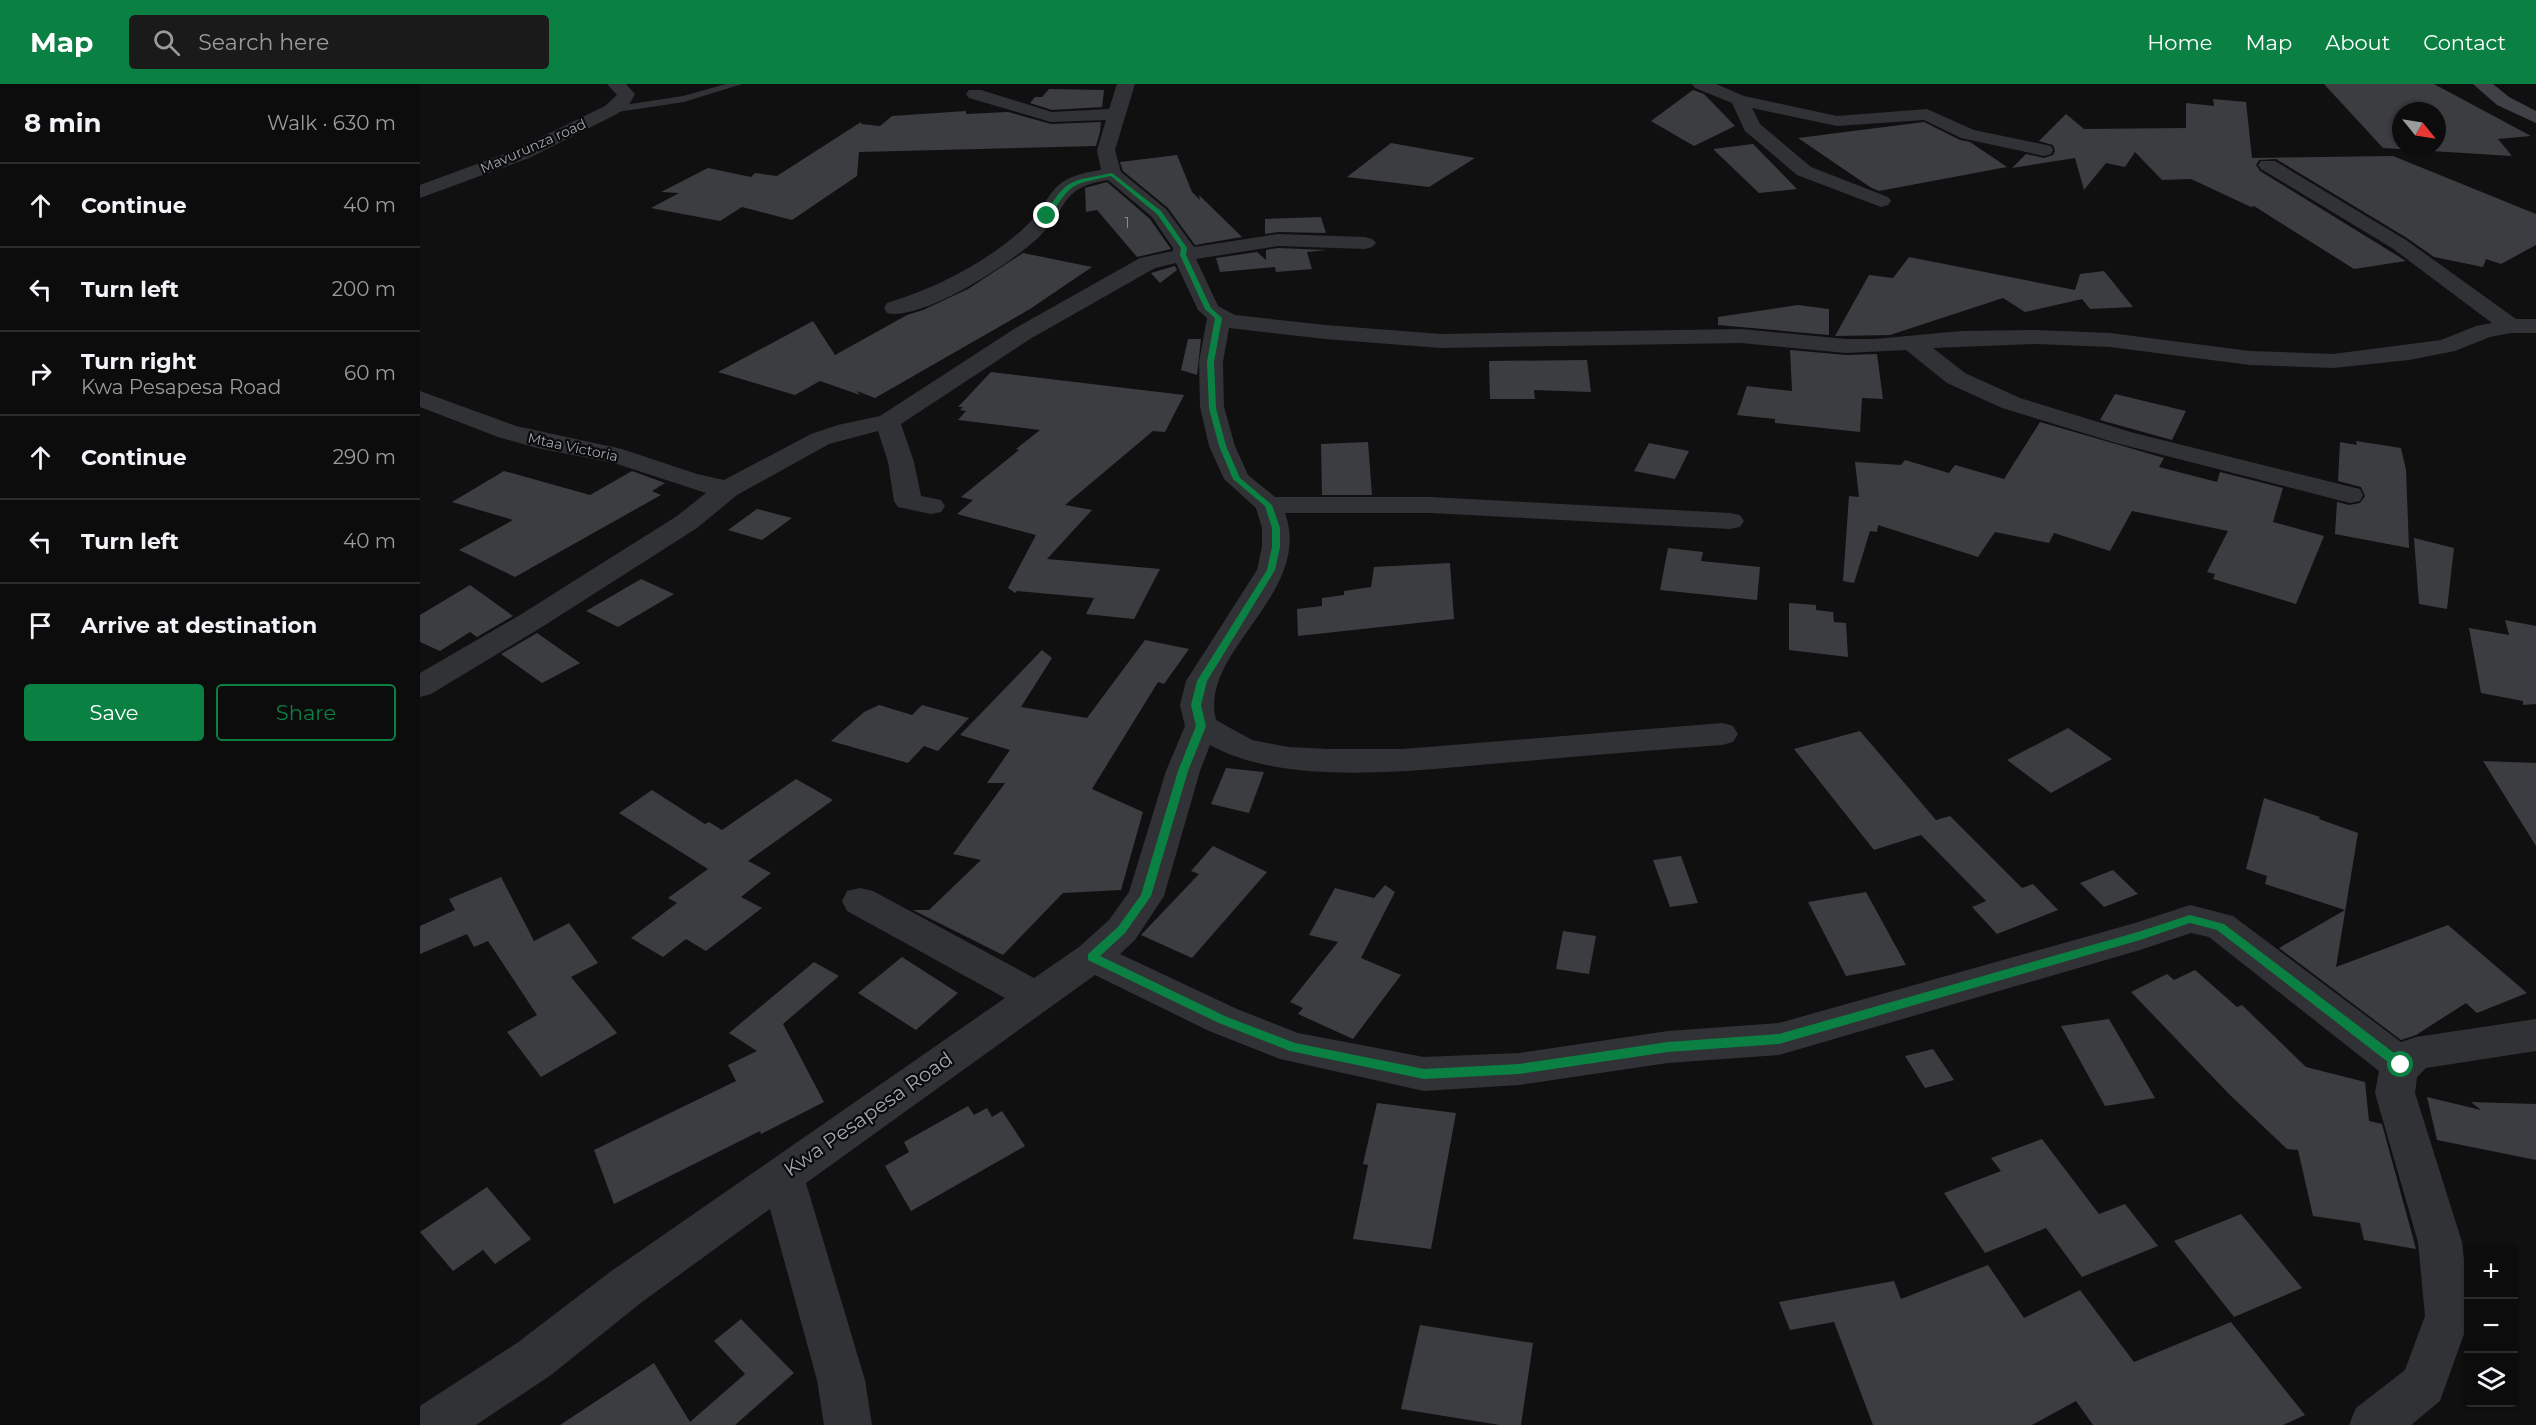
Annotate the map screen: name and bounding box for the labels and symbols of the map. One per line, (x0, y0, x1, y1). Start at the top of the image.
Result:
north arrow (2392, 102, 2446, 156)
street label: Mavurunza road (477, 115, 589, 177)
route end (1033, 202, 1059, 228)
house number: 1 (1124, 214, 1130, 232)
street label: Mtaa Victoria (526, 429, 620, 465)
street label: Kwa Pesapesa Road (779, 1047, 957, 1181)
route start (2387, 1051, 2413, 1077)

